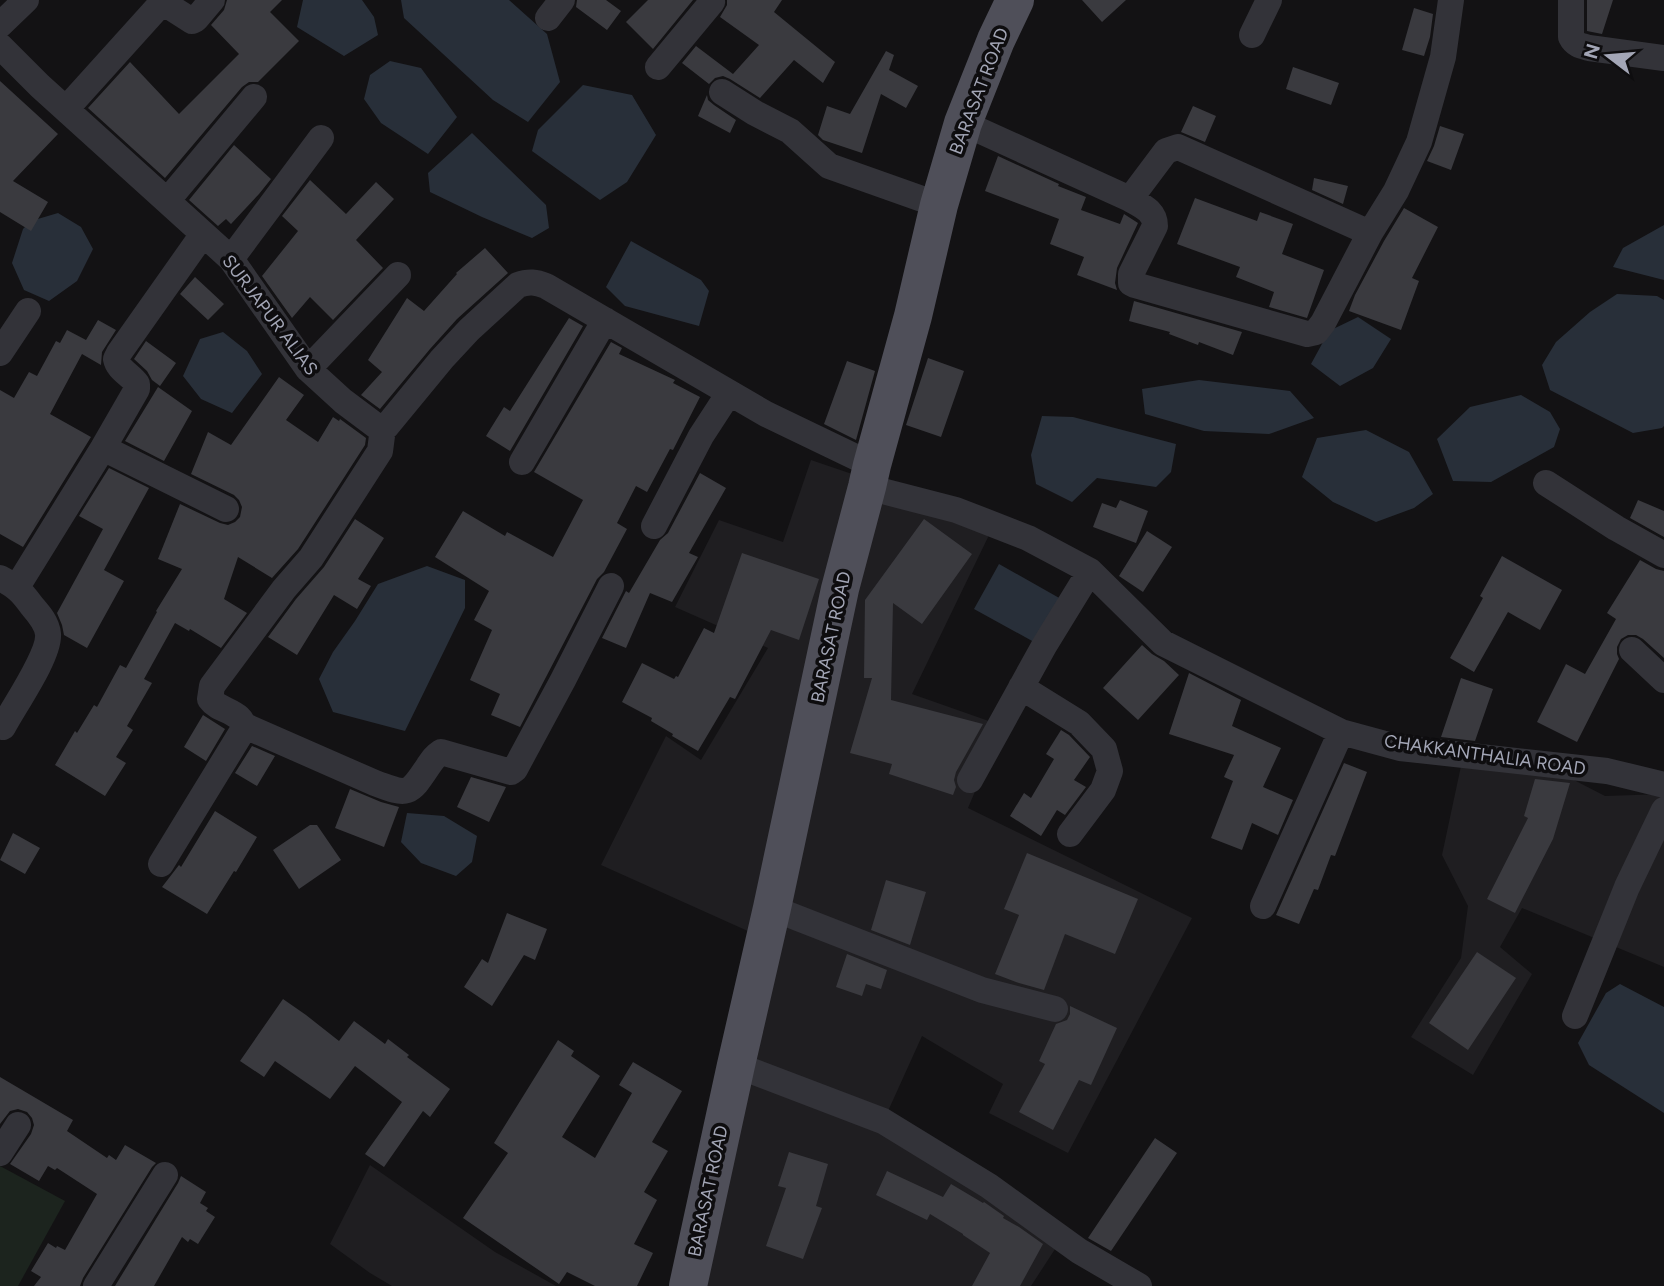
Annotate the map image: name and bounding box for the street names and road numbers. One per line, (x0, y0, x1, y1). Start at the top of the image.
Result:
street label: BARASAT ROAD (945, 25, 1013, 157)
street label: SURJAPUR ALIAS (218, 250, 322, 380)
street label: BARASAT ROAD (806, 569, 856, 705)
street label: CHAKKANTHALIA ROAD (1383, 730, 1587, 780)
street label: BARASAT ROAD (683, 1123, 733, 1259)

